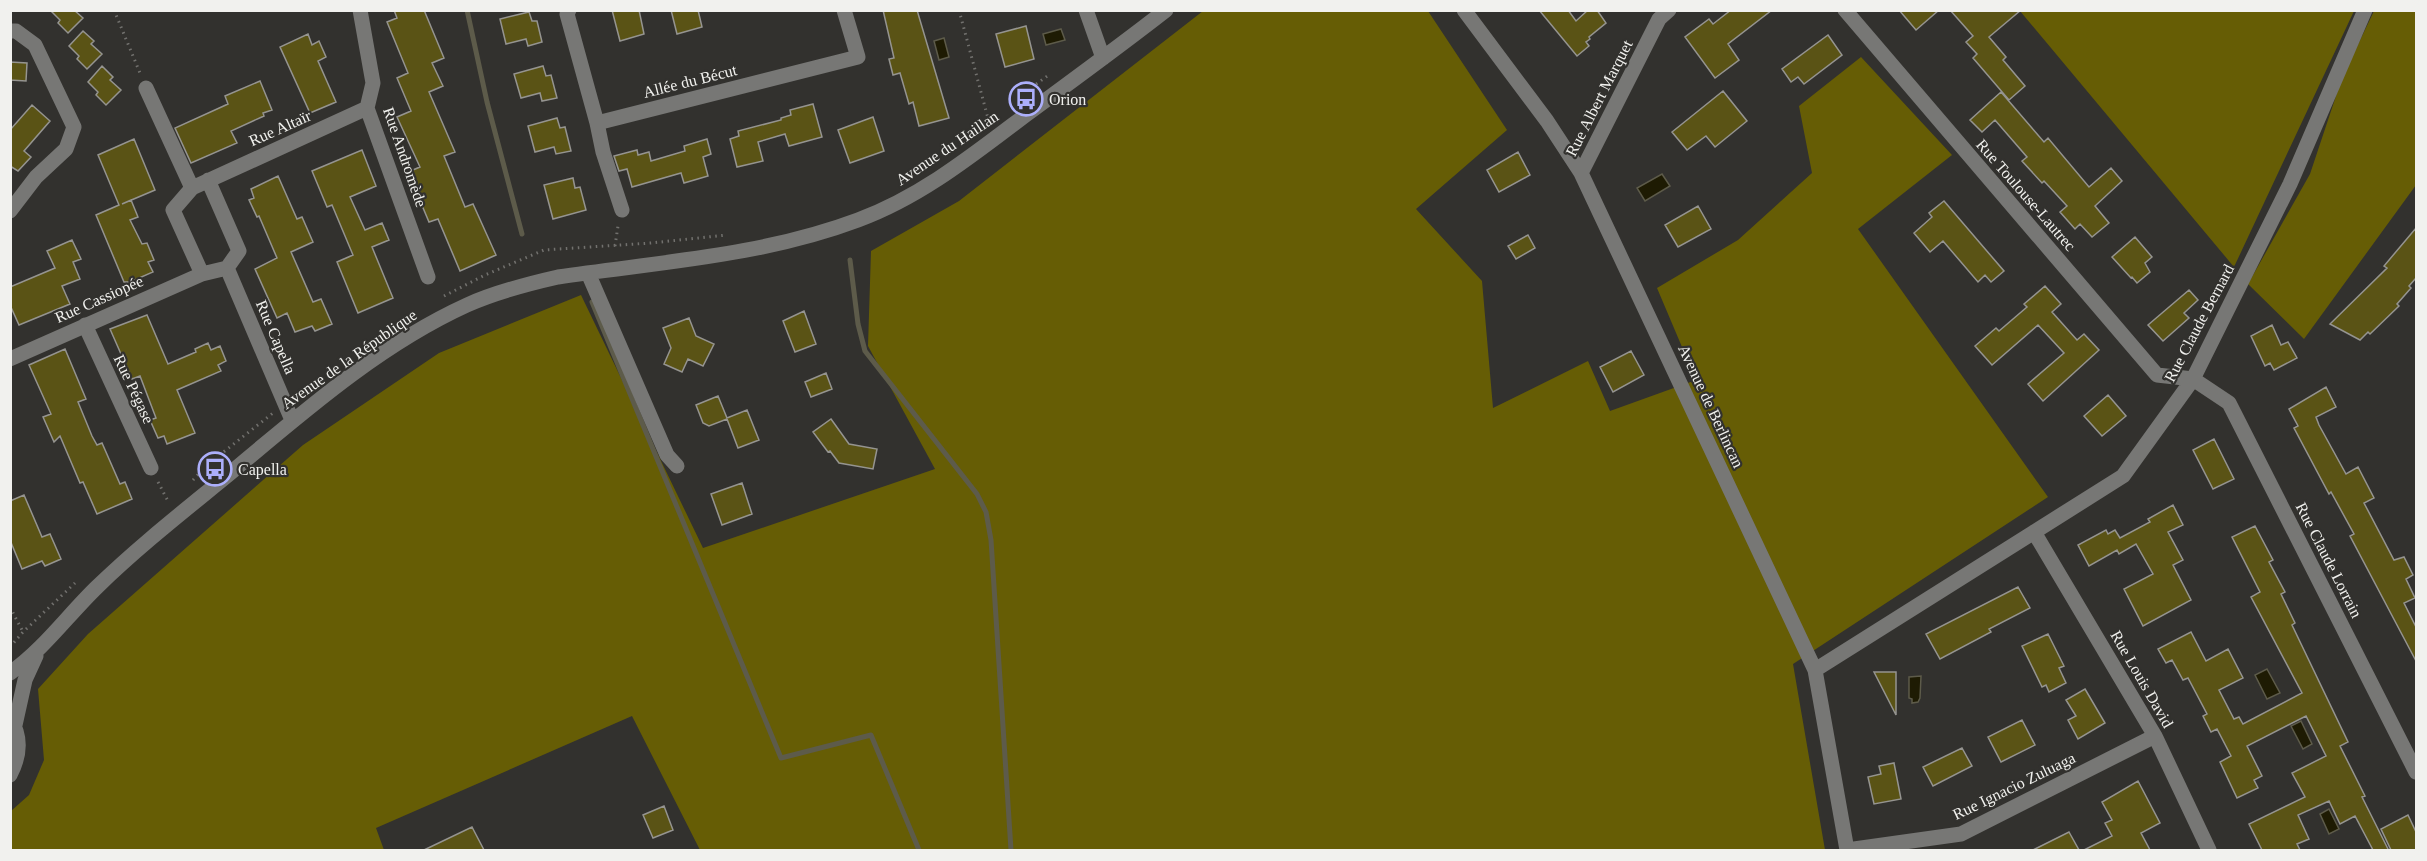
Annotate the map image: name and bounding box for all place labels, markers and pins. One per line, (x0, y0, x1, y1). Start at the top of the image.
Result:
bus stop icon: Orion (1008, 81, 1044, 117)
place label: Orion (1049, 91, 1086, 108)
bus stop icon: Capella (197, 451, 233, 487)
place label: Capella (238, 461, 287, 479)

